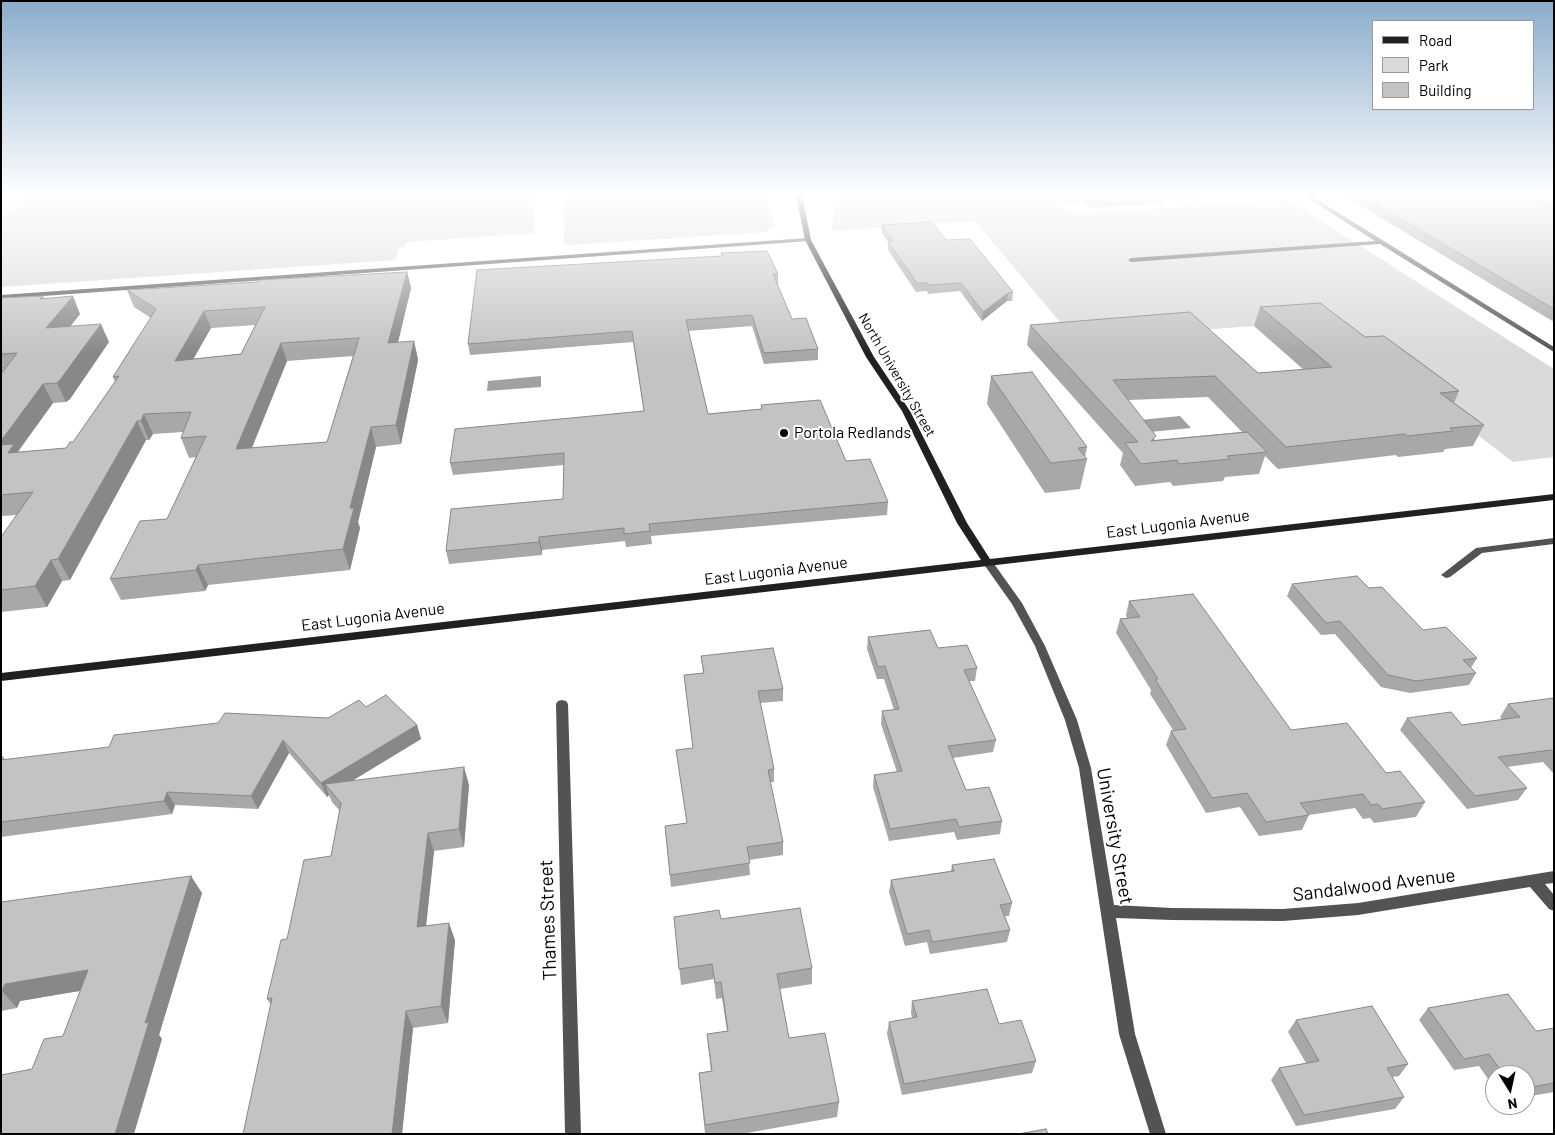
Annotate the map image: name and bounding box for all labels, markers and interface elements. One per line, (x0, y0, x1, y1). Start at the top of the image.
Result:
legend (1372, 20, 1535, 110)
text: Road (1419, 31, 1452, 49)
text: Park (1419, 56, 1448, 74)
text: Building (1419, 81, 1472, 99)
street label: North University Street (855, 310, 939, 440)
place label: Portola Redlands (794, 423, 911, 443)
marker: Portola Redlands (778, 427, 790, 439)
street label: East Lugonia Avenue (1105, 506, 1251, 542)
street label: East Lugonia Avenue (703, 553, 849, 589)
street label: East Lugonia Avenue (300, 599, 446, 635)
street label: University Street (1092, 766, 1138, 906)
street label: Thames Street (534, 859, 562, 981)
street label: Sandalwood Avenue (1291, 864, 1457, 906)
north arrow (1485, 1065, 1535, 1115)
text: N (1506, 1095, 1519, 1113)

